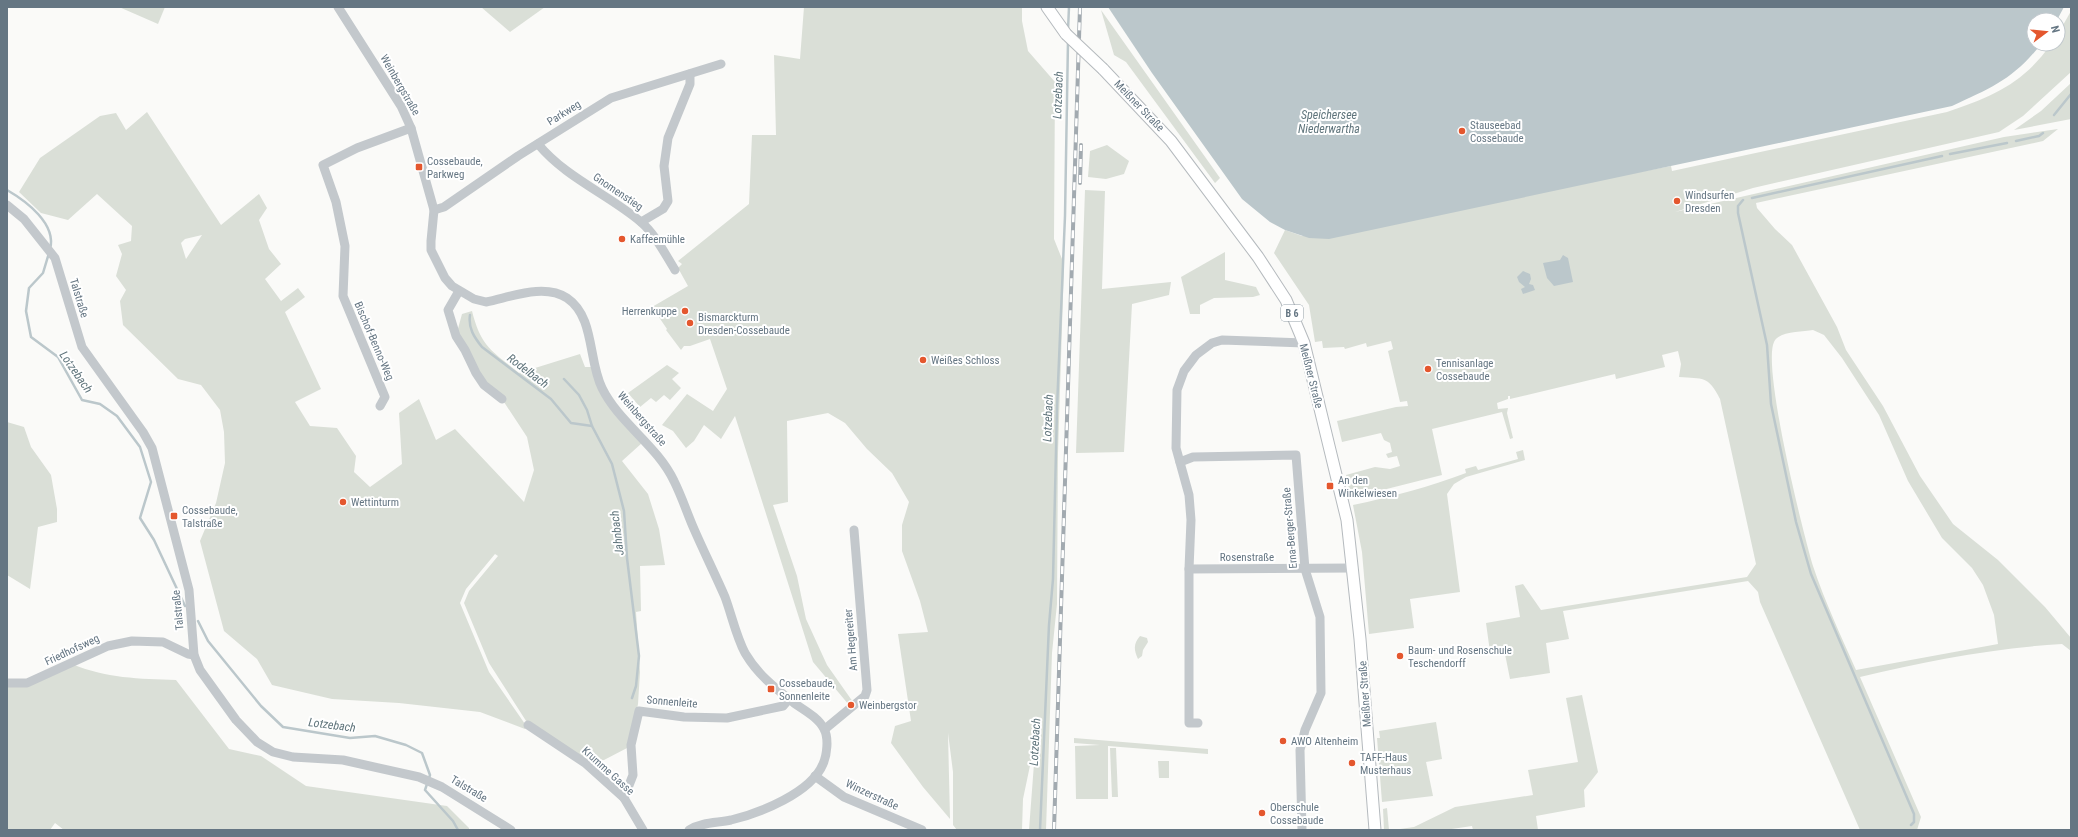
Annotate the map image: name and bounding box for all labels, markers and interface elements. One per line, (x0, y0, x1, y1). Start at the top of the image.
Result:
north arrow (2026, 12, 2066, 52)
text: N (2048, 24, 2062, 35)
street label: Weinbergstraße (377, 52, 423, 118)
water label: Lotzebach (1050, 71, 1066, 119)
street label: Meißner Straße (1111, 78, 1167, 134)
street label: Parkweg (545, 98, 583, 128)
water label: Speichersee Niederwartha (1298, 108, 1360, 136)
place label: Stauseebad Cossebaude (1470, 119, 1524, 145)
marker: Stauseebad Cossebaude (1457, 126, 1467, 136)
place label: Cossebaude, Parkweg (427, 155, 483, 181)
marker: Cossebaude, Parkweg (414, 162, 424, 172)
street label: Gnomenstieg (591, 171, 645, 213)
place label: Windsurfen Dresden (1685, 189, 1734, 215)
marker: Windsurfen Dresden (1672, 196, 1682, 206)
place label: Kaffeemühle (630, 233, 685, 246)
marker: Kaffeemühle (617, 234, 627, 244)
street label: Talstraße (67, 277, 91, 319)
street label: Bischof-Benno-Weg (352, 300, 396, 382)
place label: Herrenkuppe (622, 305, 677, 318)
road number: B 6 (1281, 305, 1303, 321)
marker: Herrenkuppe (680, 306, 690, 316)
place label: Bismarckturm Dresden-Cossebaude (698, 311, 790, 337)
marker: Bismarckturm Dresden-Cossebaude (685, 318, 695, 328)
street label: Meißner Straße (1297, 342, 1325, 410)
water label: Lotzebach (57, 348, 96, 396)
water label: Rodelbach (505, 351, 552, 391)
place label: Weißes Schloss (931, 354, 1000, 367)
marker: Weißes Schloss (918, 355, 928, 365)
place label: Tennisanlage Cossebaude (1436, 357, 1494, 383)
marker: Tennisanlage Cossebaude (1423, 364, 1433, 374)
street label: Weinbergstraße (615, 389, 669, 449)
water label: Lotzebach (1040, 394, 1056, 442)
place label: An den Winkelwiesen (1338, 474, 1397, 500)
marker: An den Winkelwiesen (1325, 481, 1335, 491)
street label: Erna-Berger-Straße (1280, 487, 1300, 569)
place label: Wettinturm (351, 496, 399, 509)
marker: Wettinturm (338, 497, 348, 507)
place label: Cossebaude, Talstraße (182, 504, 238, 530)
water label: Jahnbach (607, 510, 627, 556)
marker: Cossebaude, Talstraße (169, 511, 179, 521)
street label: Rosenstraße (1220, 551, 1274, 564)
street label: Talstraße (169, 589, 187, 631)
street label: Am Hegereiter (842, 608, 860, 672)
street label: Friedhofsweg (43, 632, 101, 668)
place label: Baum- und Rosenschule Teschendorff (1408, 644, 1512, 670)
marker: Baum- und Rosenschule Teschendorff (1395, 651, 1405, 661)
street label: Meißner Straße (1356, 660, 1374, 728)
place label: Cossebaude, Sonnenleite (779, 677, 835, 703)
marker: Cossebaude, Sonnenleite (766, 684, 776, 694)
street label: Sonnenleite (646, 693, 698, 711)
place label: Weinbergstor (859, 699, 917, 712)
marker: Weinbergstor (846, 700, 856, 710)
water label: Lotzebach (308, 715, 357, 735)
water label: Lotzebach (1027, 717, 1043, 766)
place label: AWO Altenheim (1291, 735, 1358, 748)
marker: AWO Altenheim (1278, 736, 1288, 746)
street label: Krumme Gasse (579, 744, 637, 798)
place label: TAFF-Haus Musterhaus (1360, 751, 1411, 777)
marker: TAFF-Haus Musterhaus (1347, 758, 1357, 768)
street label: Talstraße (448, 773, 490, 805)
street label: Winzerstraße (843, 777, 901, 813)
place label: Oberschule Cossebaude (1270, 801, 1324, 827)
marker: Oberschule Cossebaude (1257, 808, 1267, 818)

